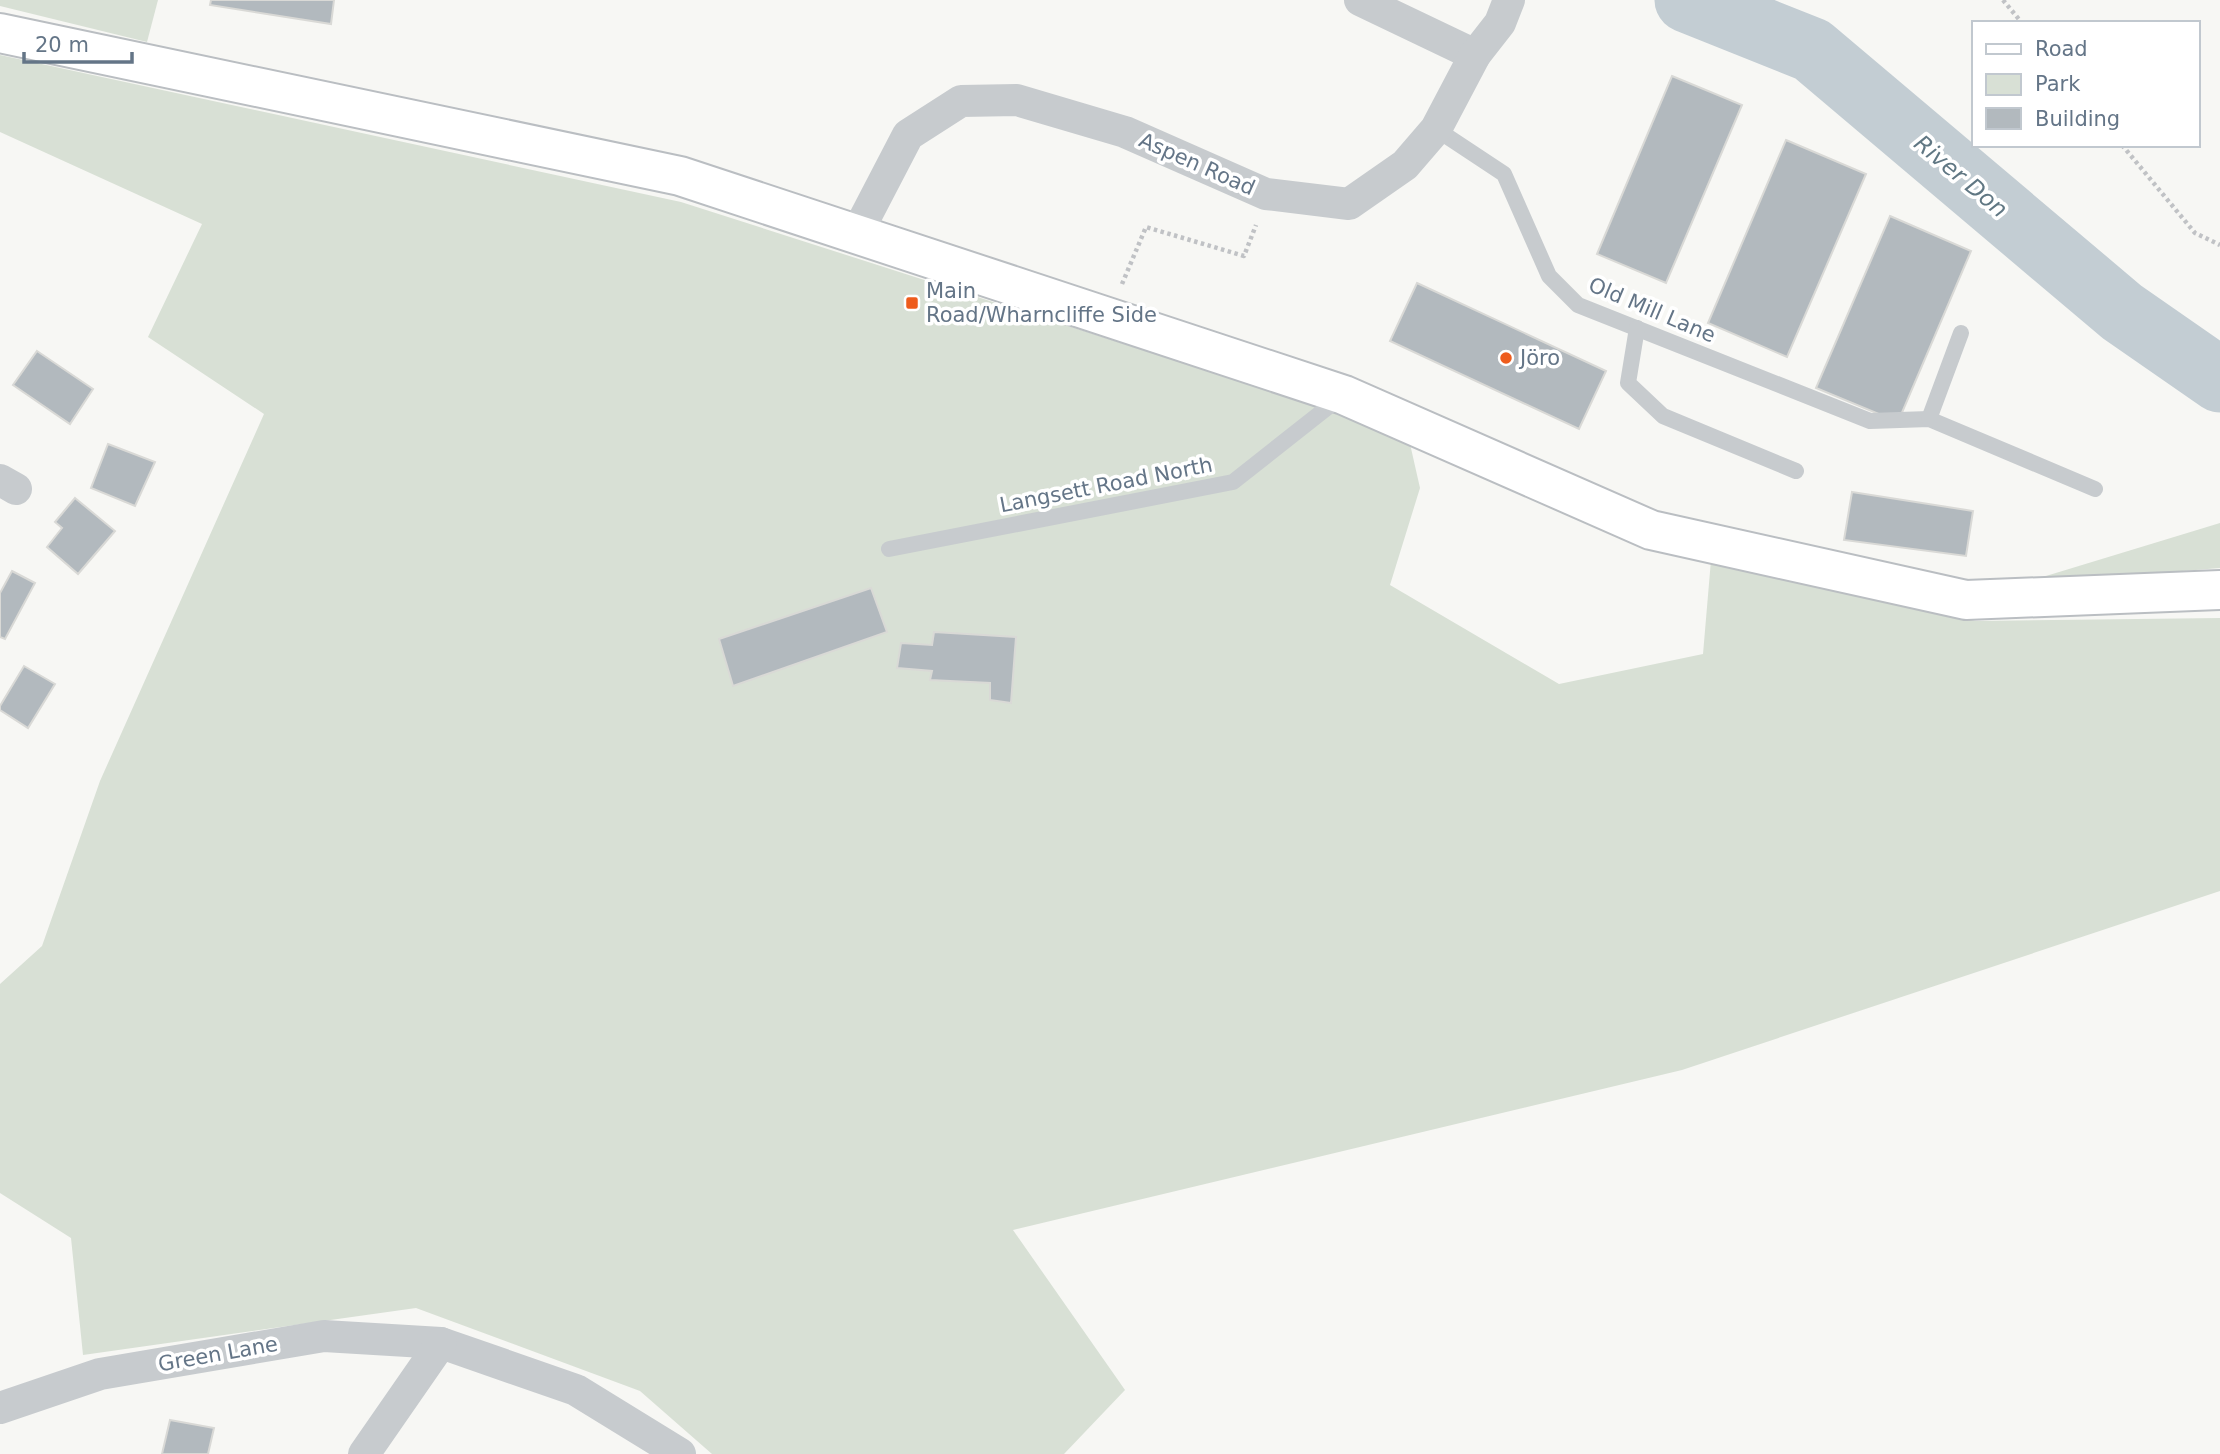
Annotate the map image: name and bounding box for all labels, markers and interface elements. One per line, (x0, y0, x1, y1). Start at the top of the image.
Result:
scale bar (24, 21, 133, 65)
legend (1972, 21, 2199, 147)
text: 20 m (35, 33, 89, 57)
text: Road (2035, 37, 2088, 61)
text: Park (2035, 72, 2081, 96)
text: Building (2035, 107, 2120, 131)
street label: Aspen Road (1135, 128, 1259, 200)
water label: River Don (1909, 130, 2013, 222)
street label: Old Mill Lane (1585, 272, 1719, 348)
place label: Main Road/Wharncliffe Side (926, 279, 1157, 327)
marker: Main Road/Wharncliffe Side (904, 295, 920, 311)
place label: Jöro (1518, 346, 1560, 370)
marker: Jöro (1498, 350, 1514, 366)
street label: Langsett Road North (998, 453, 1214, 517)
street label: Green Lane (156, 1332, 280, 1376)

